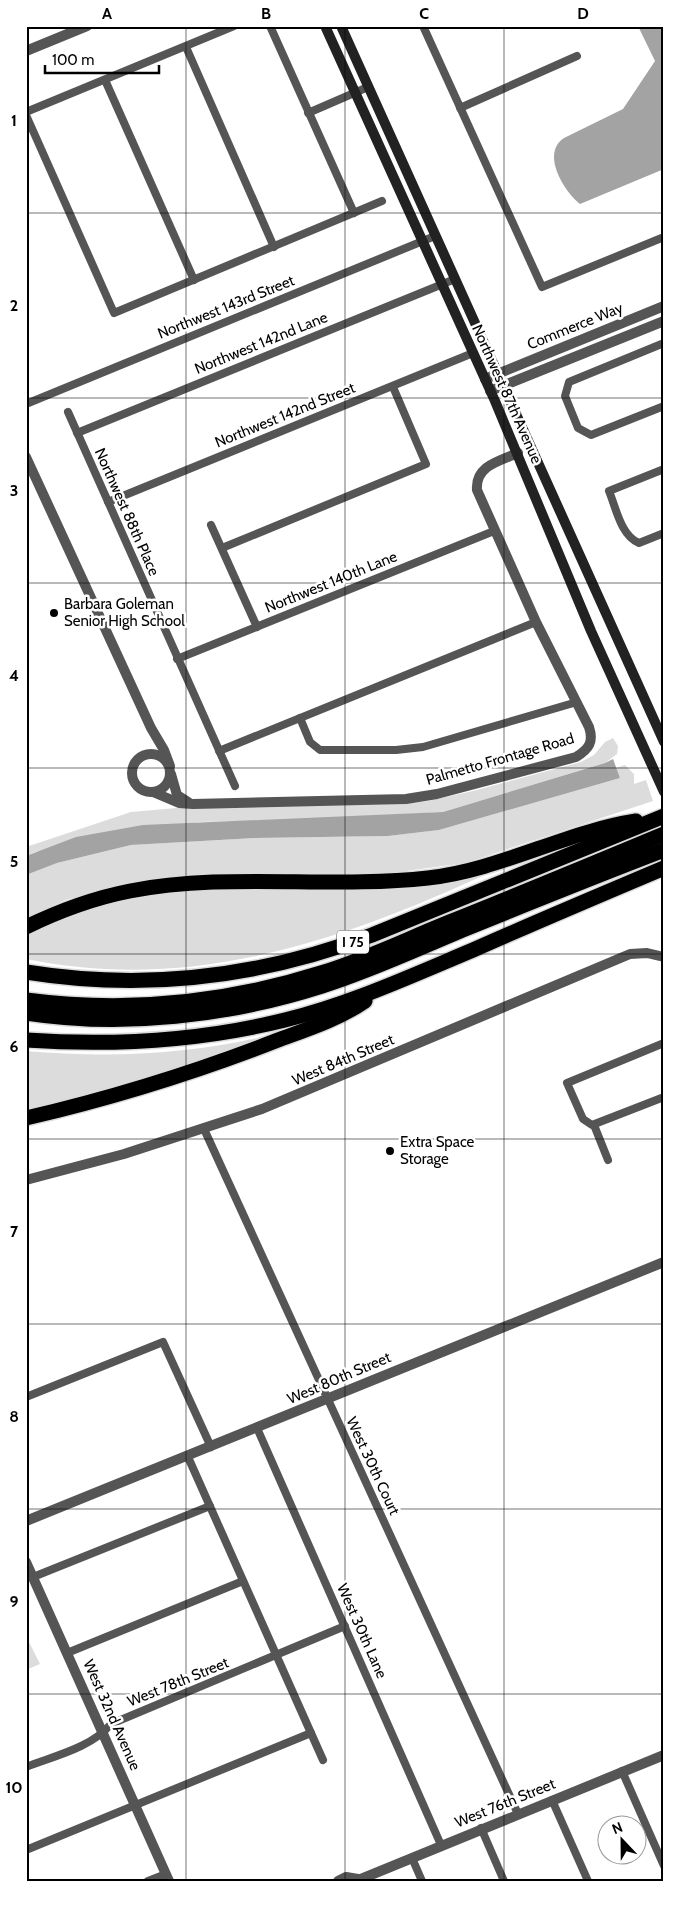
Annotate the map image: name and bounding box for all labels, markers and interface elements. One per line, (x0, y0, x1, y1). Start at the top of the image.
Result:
text: A (102, 4, 112, 23)
text: B (261, 4, 271, 23)
text: C (419, 4, 429, 23)
text: D (577, 4, 589, 23)
scale bar (45, 42, 159, 74)
text: 100 m (52, 51, 94, 69)
text: 1 (11, 111, 17, 130)
street label: Northwest 143rd Street (155, 271, 297, 343)
text: 2 (10, 296, 18, 315)
street label: Commerce Way (525, 298, 626, 353)
street label: Northwest 142nd Lane (192, 308, 330, 378)
street label: Northwest 87th Avenue (468, 322, 546, 467)
street label: Northwest 142nd Street (212, 379, 358, 451)
street label: Northwest 88th Place (91, 445, 163, 579)
text: 3 (10, 481, 18, 500)
street label: Northwest 140th Lane (262, 547, 400, 617)
place label: Barbara Goleman Senior High School (64, 595, 185, 630)
marker: Barbara Goleman Senior High School (48, 607, 60, 619)
text: 4 (9, 666, 19, 685)
street label: Palmetto Frontage Road (424, 729, 576, 789)
text: 5 (10, 852, 18, 871)
road number: I 75 (337, 930, 369, 954)
street label: West 84th Street (289, 1030, 397, 1090)
text: 6 (10, 1037, 19, 1056)
place label: Extra Space Storage (400, 1133, 475, 1168)
marker: Extra Space Storage (384, 1145, 396, 1157)
text: 7 (10, 1222, 19, 1241)
street label: West 80th Street (285, 1348, 393, 1408)
text: 8 (9, 1407, 19, 1426)
street label: West 30th Court (342, 1414, 404, 1518)
street label: West 30th Lane (333, 1581, 391, 1681)
text: 9 (10, 1592, 19, 1611)
street label: West 78th Street (125, 1653, 231, 1711)
street label: West 32nd Avenue (79, 1657, 145, 1774)
street label: West 76th Street (452, 1775, 558, 1831)
text: 10 (5, 1778, 23, 1797)
north arrow (598, 1814, 648, 1864)
text: N (609, 1818, 625, 1838)

